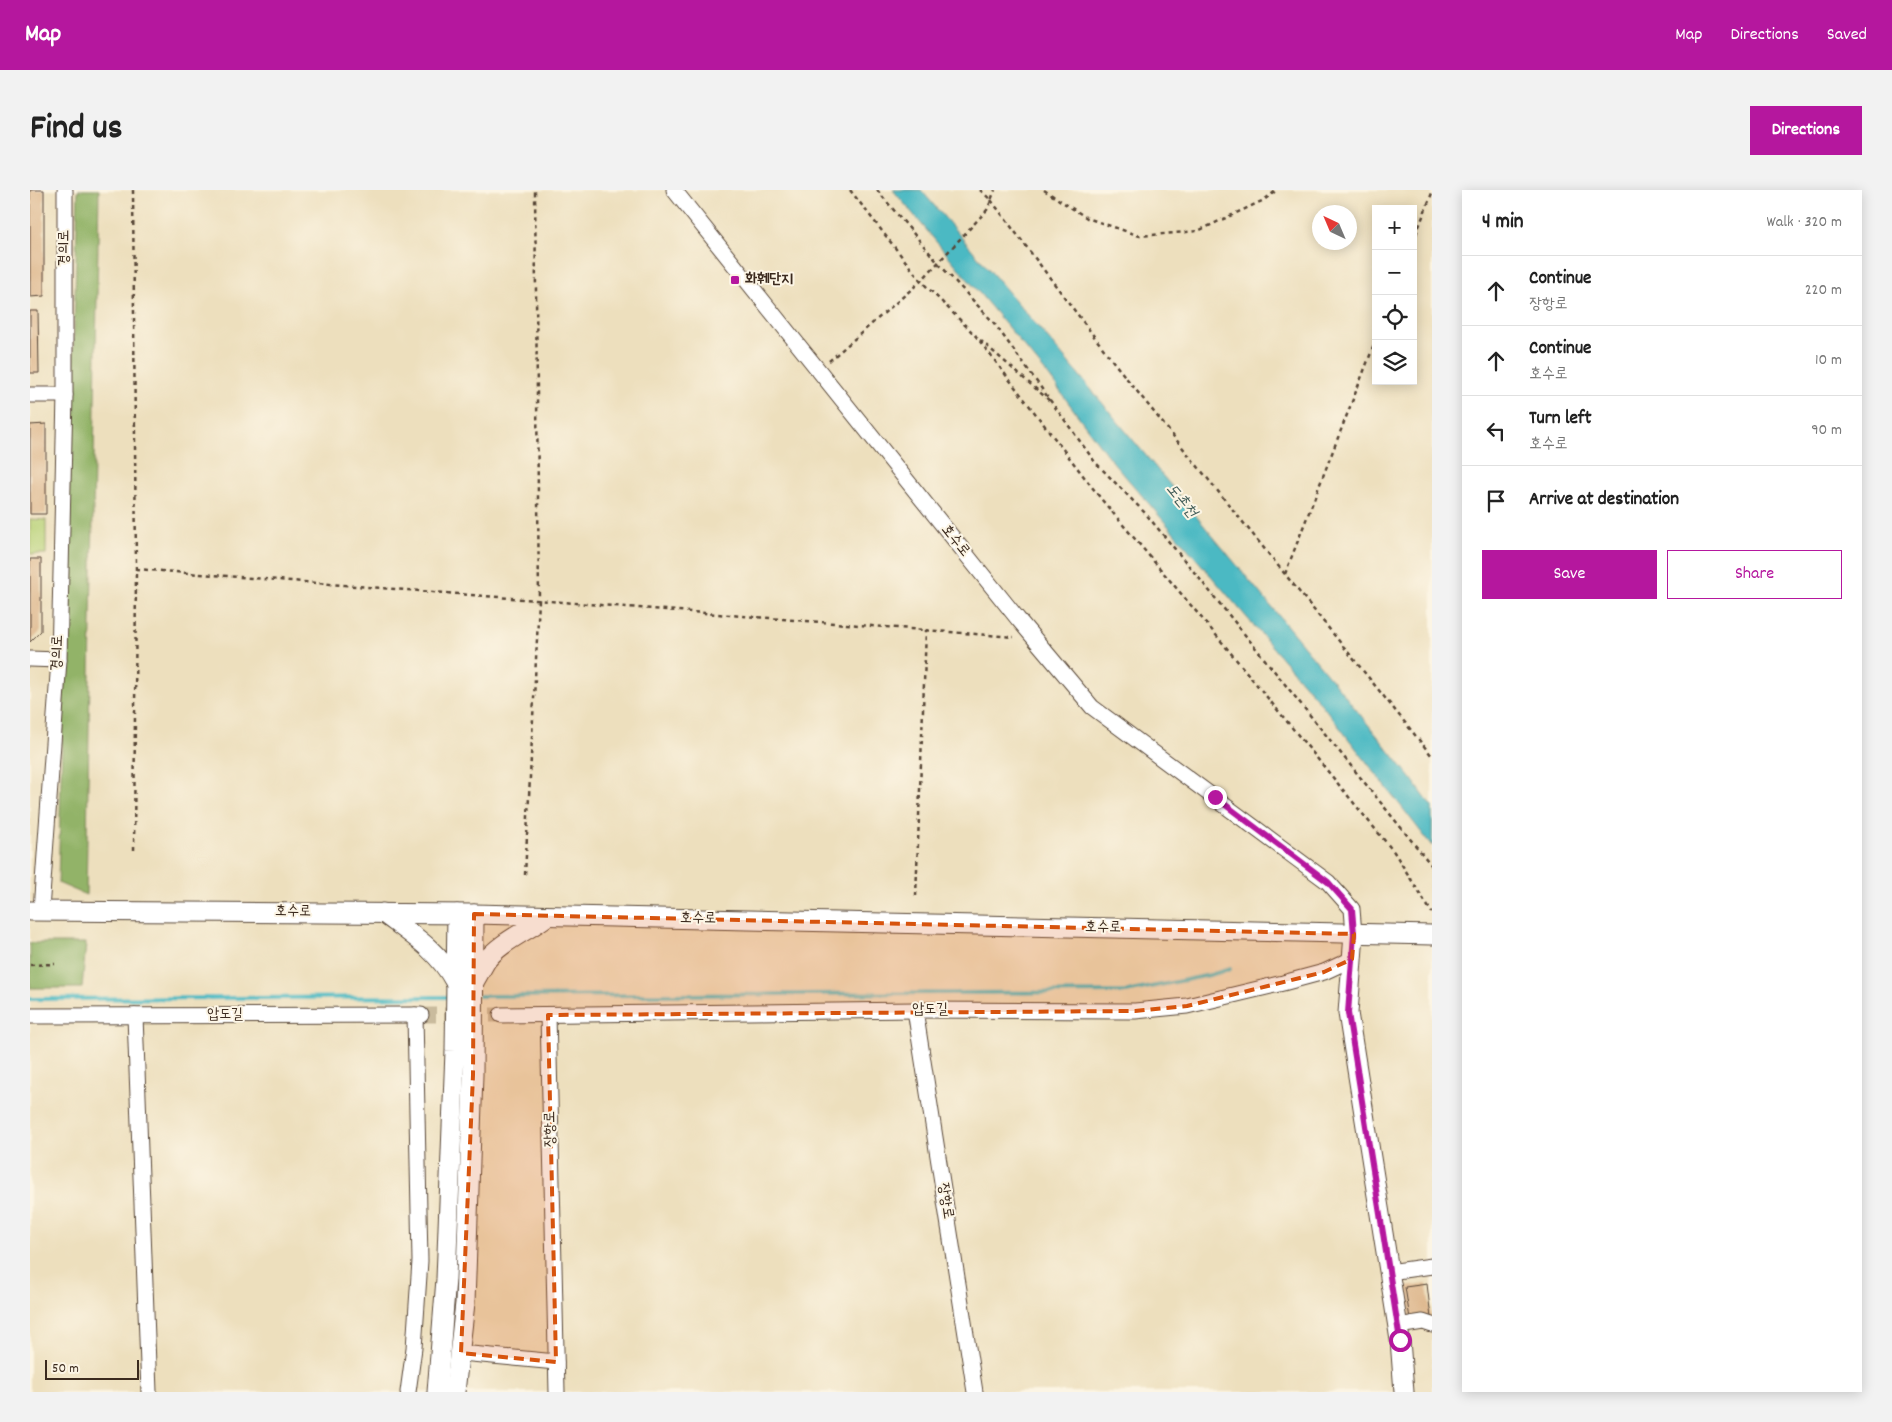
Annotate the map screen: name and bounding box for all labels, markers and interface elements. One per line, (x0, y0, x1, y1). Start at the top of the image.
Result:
text: Map (25, 18, 61, 52)
text: Map (1675, 23, 1702, 48)
text: Directions (1730, 23, 1799, 48)
text: Saved (1827, 23, 1867, 48)
text: Find us (30, 105, 122, 155)
button: Directions (1750, 106, 1862, 155)
north arrow (1312, 205, 1357, 250)
map controls (1372, 205, 1417, 385)
button: + (1372, 205, 1417, 250)
text: 4 min (1482, 208, 1524, 238)
text: Walk · 320 m (1766, 211, 1842, 234)
street label: 경의로 (54, 230, 76, 266)
button: − (1372, 250, 1417, 295)
text: Continue (1529, 266, 1591, 293)
place label: 화훼단지 (745, 269, 793, 291)
marker: 화훼단지 (729, 274, 741, 286)
icon: ahead (1482, 277, 1510, 305)
text: 220 m (1805, 279, 1842, 302)
text: 장항로 (1529, 293, 1568, 316)
button: locate (1372, 295, 1417, 340)
text: Continue (1529, 336, 1591, 363)
button: layers (1372, 340, 1417, 385)
icon: ahead (1482, 347, 1510, 375)
text: 10 m (1815, 349, 1842, 372)
text: 호수로 (1529, 363, 1568, 386)
text: Turn left (1529, 406, 1592, 433)
icon: left (1482, 417, 1510, 445)
text: 90 m (1811, 419, 1842, 442)
text: 호수로 (1529, 433, 1568, 456)
water label: 도촌천 (1160, 479, 1204, 525)
icon: arrive (1482, 487, 1510, 515)
text: Arrive at destination (1529, 487, 1679, 514)
street label: 호수로 (935, 520, 975, 562)
button: Save (1482, 550, 1657, 599)
button: Share (1667, 550, 1842, 599)
street label: 경의로 (46, 635, 70, 671)
route end (1204, 786, 1227, 809)
street label: 호수로 (275, 901, 311, 923)
street label: 호수로 (680, 908, 716, 930)
street label: 호수로 (1085, 917, 1121, 939)
street label: 압도길 (912, 999, 948, 1021)
street label: 압도길 (207, 1004, 243, 1026)
street label: 장항로 (540, 1111, 562, 1147)
street label: 장항로 (931, 1181, 959, 1221)
route start (1389, 1329, 1412, 1352)
scale bar (45, 1357, 139, 1380)
text: 50 m (52, 1359, 79, 1379)

